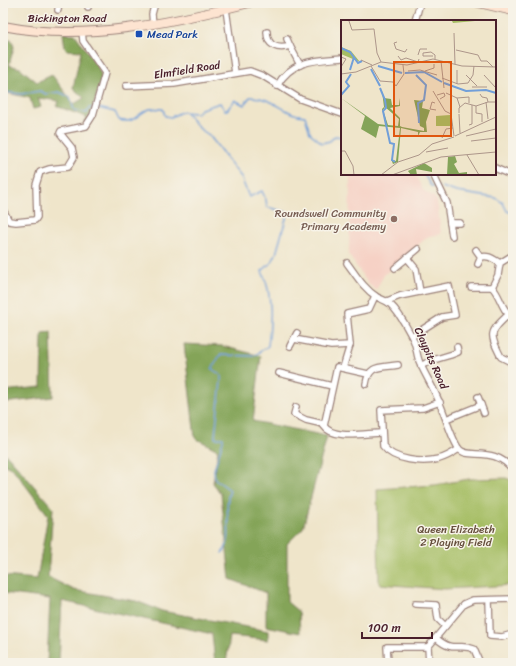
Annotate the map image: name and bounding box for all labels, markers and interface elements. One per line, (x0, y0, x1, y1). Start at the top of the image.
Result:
street label: Bickington Road (28, 9, 107, 28)
inset map (341, 20, 496, 175)
place label: Mead Park (147, 25, 198, 44)
marker: Mead Park (134, 29, 144, 39)
street label: Elmfield Road (152, 55, 223, 85)
place label: Roundswell Community Primary Academy (275, 204, 386, 236)
marker: Roundswell Community Primary Academy (389, 214, 399, 224)
street label: Claypits Road (409, 324, 454, 393)
park label: Queen Elizabeth 2 Playing Field (417, 520, 495, 552)
scale bar (362, 614, 432, 640)
text: 100 m (368, 617, 401, 639)

